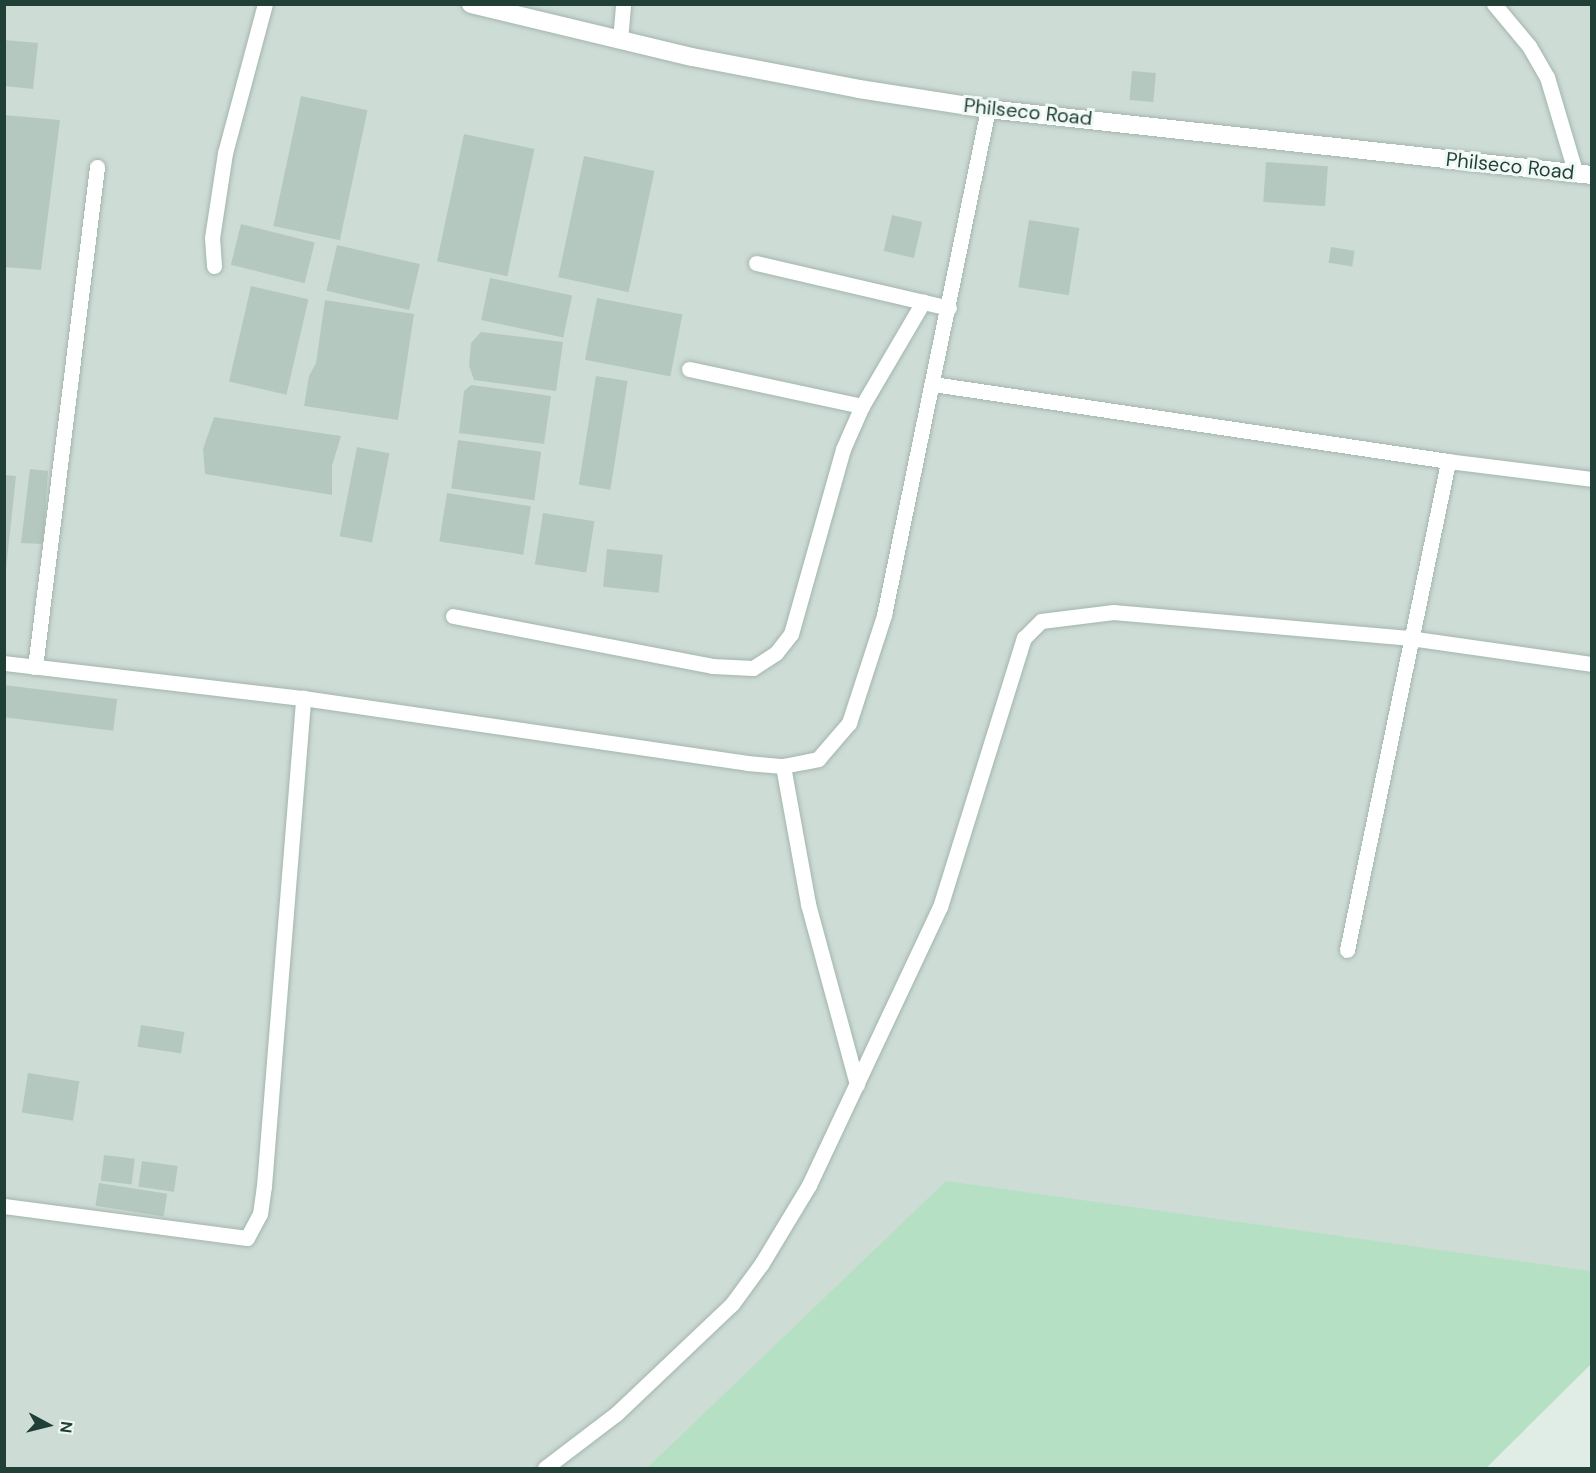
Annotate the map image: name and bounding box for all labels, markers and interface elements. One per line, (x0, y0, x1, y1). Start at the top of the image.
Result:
street label: Philseco Road (963, 93, 1093, 131)
street label: Philseco Road (1445, 147, 1575, 185)
north arrow (18, 1395, 78, 1455)
text: N (55, 1420, 77, 1434)

